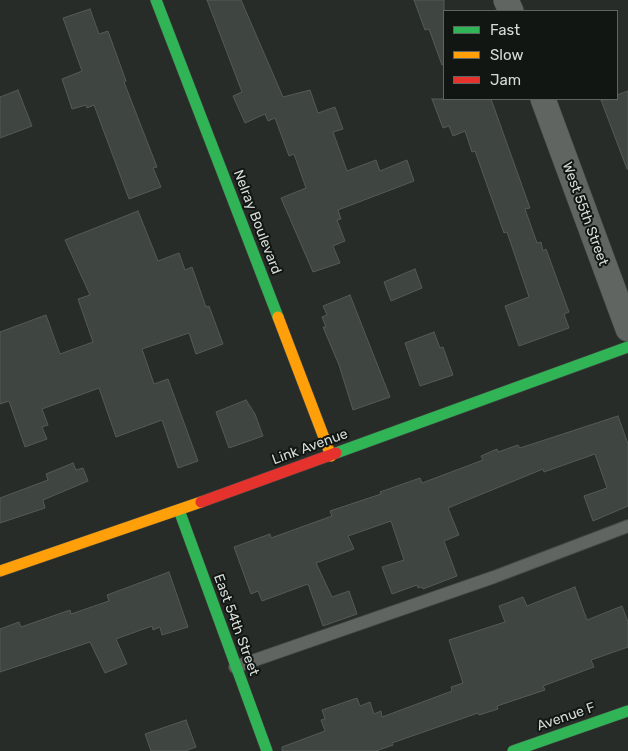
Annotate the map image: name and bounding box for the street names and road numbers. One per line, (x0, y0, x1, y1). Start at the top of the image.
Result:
street label: West 55th Street (558, 160, 612, 268)
street label: Nelray Boulevard (229, 167, 285, 277)
street label: Link Avenue (270, 426, 350, 468)
street label: East 54th Street (210, 572, 262, 678)
street label: Avenue F (535, 699, 597, 735)

